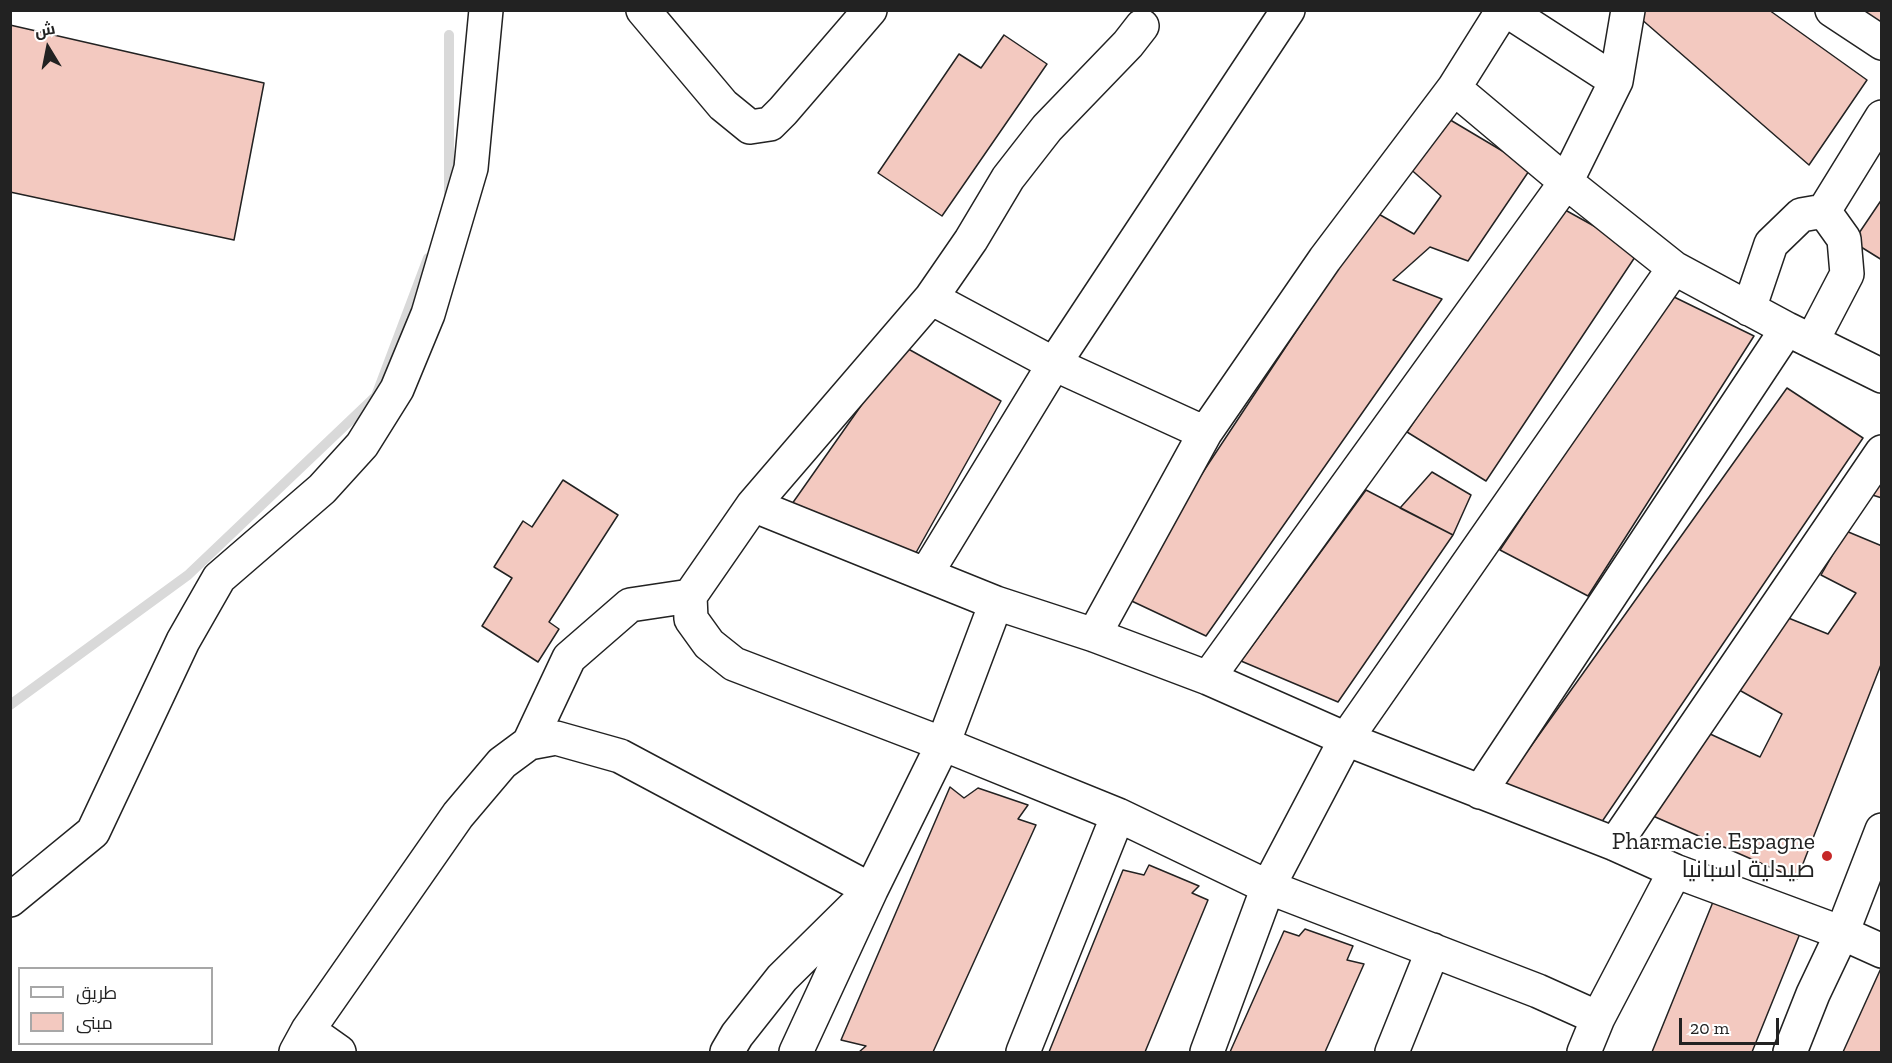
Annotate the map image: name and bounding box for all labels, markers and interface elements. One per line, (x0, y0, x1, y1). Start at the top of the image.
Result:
north arrow (18, 18, 78, 78)
text: ش (33, 19, 57, 41)
place label: Pharmacie Espagne صيدلية اسبانيا (1612, 828, 1815, 884)
marker: Pharmacie Espagne صيدلية اسبانيا (1820, 849, 1834, 863)
legend (18, 967, 213, 1045)
text: طريق (76, 982, 117, 1004)
scale bar (1682, 1006, 1782, 1044)
text: مبنى (76, 1012, 113, 1034)
text: 20 m (1690, 1017, 1729, 1039)

